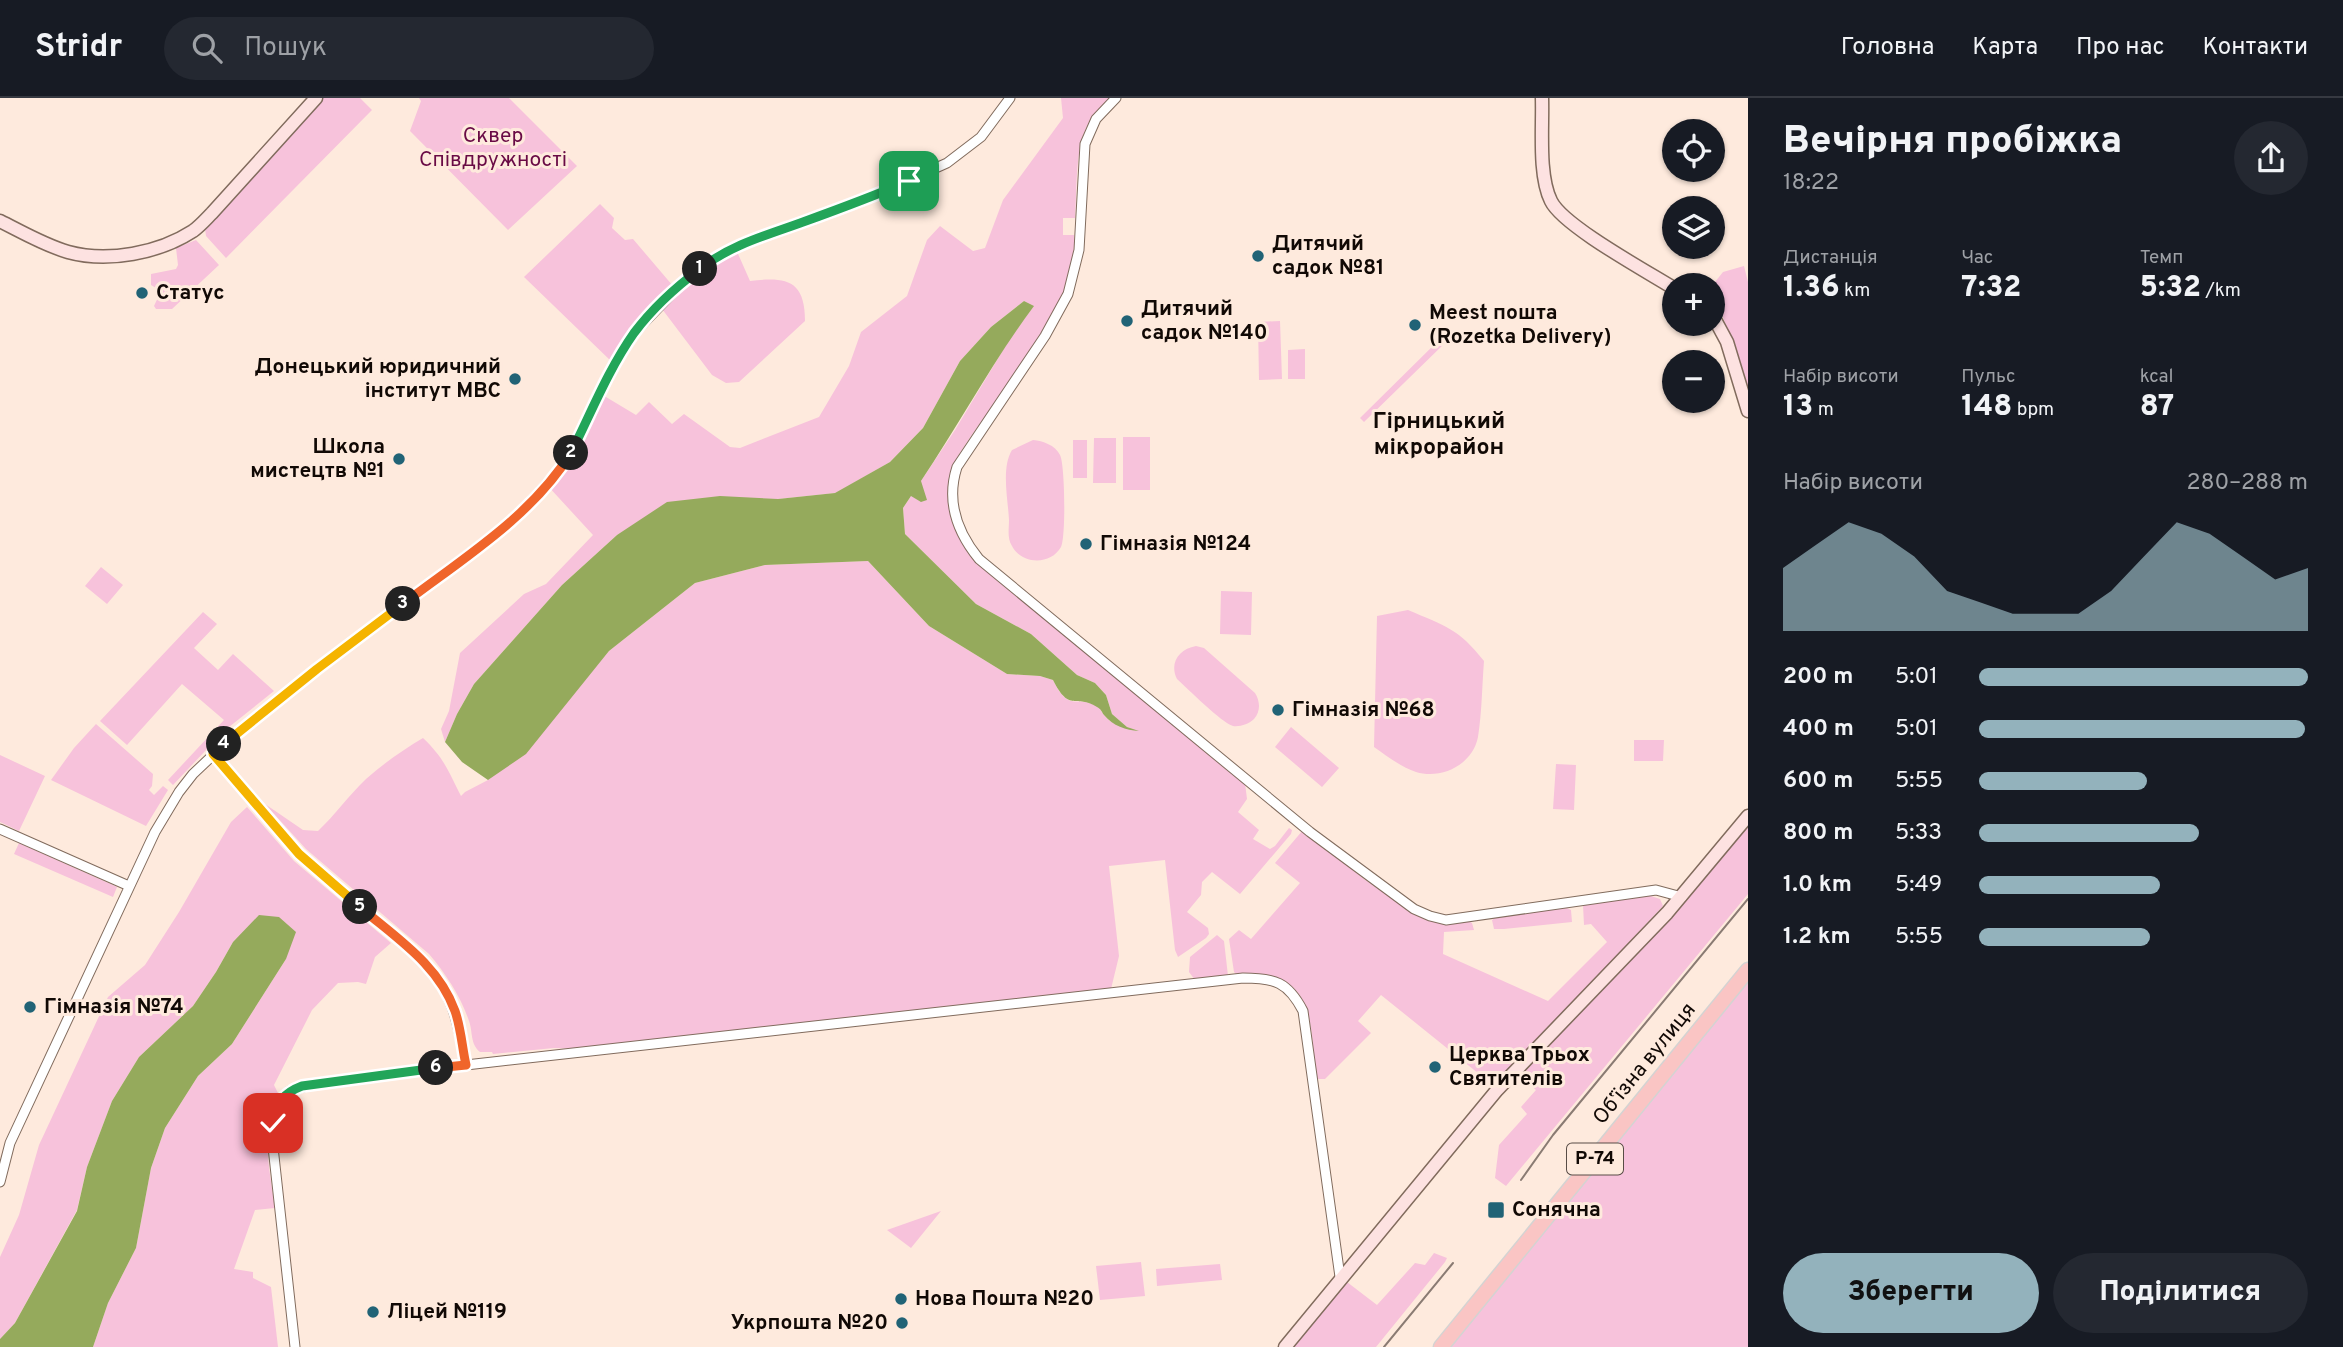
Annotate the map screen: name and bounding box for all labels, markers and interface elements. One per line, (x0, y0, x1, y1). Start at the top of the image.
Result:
search box (164, 17, 654, 80)
text: Stridr (35, 27, 122, 69)
icon: search (188, 29, 226, 67)
text: Пошук (244, 32, 327, 65)
text: Головна (1841, 33, 1934, 63)
text: Карта (1972, 33, 2038, 63)
text: Про нас (2076, 33, 2164, 63)
text: Контакти (2202, 33, 2308, 63)
text: Вечірня пробіжка (1783, 118, 2122, 167)
map controls (1662, 119, 1725, 413)
button: locate (1662, 119, 1725, 182)
button: share (2234, 121, 2308, 195)
park label: Сквер Співдружності (419, 123, 567, 174)
pin (879, 151, 939, 211)
icon: arrive (890, 162, 928, 200)
text: 18:22 (1783, 169, 1839, 198)
button: layers (1662, 196, 1725, 259)
place label: Дитячий садок №81 (1272, 231, 1385, 282)
text: Дистанція (1783, 246, 1878, 270)
text: Час (1961, 246, 1993, 270)
text: Темп (2140, 246, 2183, 270)
marker: Дитячий садок №81 (1250, 248, 1266, 264)
pin: 1 (682, 252, 718, 286)
text: 1 (696, 256, 703, 280)
text: 1.36 (1783, 270, 1840, 307)
text: 7:32 (1961, 270, 2021, 307)
text: 5:32 (2140, 270, 2201, 307)
button: + (1662, 273, 1725, 336)
text: km (1840, 279, 1870, 303)
text: /km (2201, 279, 2241, 303)
place label: Статус (156, 280, 225, 307)
marker: Статус (134, 285, 150, 301)
place label: Дитячий садок №140 (1141, 296, 1268, 347)
place label: Meest пошта (Rozetka Delivery) (1429, 300, 1612, 351)
marker: Дитячий садок №140 (1119, 313, 1135, 329)
marker: Meest пошта (Rozetka Delivery) (1407, 317, 1423, 333)
button: − (1662, 350, 1725, 413)
place label: Донецький юридичний інститут МВС (254, 354, 501, 405)
text: Набір висоти (1783, 365, 1899, 389)
text: Пульс (1961, 365, 2015, 389)
text: kcal (2140, 365, 2173, 389)
marker: Донецький юридичний інститут МВС (507, 371, 523, 387)
text: 13 (1783, 389, 1813, 426)
text: 148 (1961, 389, 2012, 426)
text: 87 (2140, 389, 2174, 426)
text: m (1813, 398, 1834, 422)
text: bpm (2012, 398, 2054, 422)
district label: Гірницький мікрорайон (1373, 408, 1505, 463)
place label: Школа мистецтв №1 (250, 434, 385, 485)
pin: 2 (554, 436, 588, 470)
text: 2 (565, 440, 576, 464)
marker: Школа мистецтв №1 (391, 451, 407, 467)
text: Набір висоти (1783, 469, 1923, 498)
text: 280–288 m (2187, 469, 2308, 498)
place label: Гімназія №124 (1100, 531, 1251, 558)
marker: Гімназія №124 (1078, 536, 1094, 552)
pin: 3 (386, 587, 420, 622)
text: 3 (397, 591, 408, 615)
text: 200 m (1783, 663, 1853, 692)
text: 5:01 (1895, 663, 1938, 692)
place label: Гімназія №68 (1292, 697, 1435, 724)
marker: Гімназія №68 (1270, 702, 1286, 718)
text: 400 m (1783, 715, 1854, 744)
text: 5:01 (1895, 715, 1938, 744)
pin: 4 (206, 726, 242, 762)
text: 4 (217, 731, 230, 755)
text: 600 m (1783, 767, 1853, 796)
text: 5:55 (1895, 767, 1943, 796)
text: 800 m (1783, 819, 1853, 848)
text: 5:33 (1895, 819, 1942, 848)
text: 1.0 km (1783, 871, 1852, 900)
text: 5:49 (1895, 871, 1942, 900)
pin: 5 (342, 890, 378, 924)
text: 5 (354, 894, 365, 918)
text: 1.2 km (1783, 923, 1851, 952)
text: 5:55 (1895, 923, 1943, 952)
place label: Гімназія №74 (44, 994, 184, 1021)
street label: Обʼїзна вулиця (1588, 997, 1702, 1131)
marker: Гімназія №74 (22, 999, 38, 1015)
place label: Церква Трьох Святителів (1449, 1042, 1590, 1093)
pin: 6 (418, 1051, 453, 1086)
text: 6 (430, 1055, 441, 1079)
marker: Церква Трьох Святителів (1427, 1059, 1443, 1075)
pin (243, 1093, 303, 1153)
icon: check (254, 1104, 292, 1142)
road number: Р-74 (1567, 1144, 1623, 1175)
place label: Сонячна (1512, 1197, 1601, 1224)
marker: Сонячна (1486, 1200, 1506, 1220)
button: Зберегти (1783, 1253, 2039, 1333)
button: Поділитися (2053, 1253, 2308, 1333)
place label: Нова Пошта №20 (915, 1286, 1094, 1313)
marker: Нова Пошта №20 (893, 1291, 909, 1307)
place label: Ліцей №119 (387, 1299, 507, 1326)
marker: Ліцей №119 (365, 1304, 381, 1320)
place label: Укрпошта №20 (731, 1310, 888, 1337)
marker: Укрпошта №20 (894, 1315, 910, 1331)

